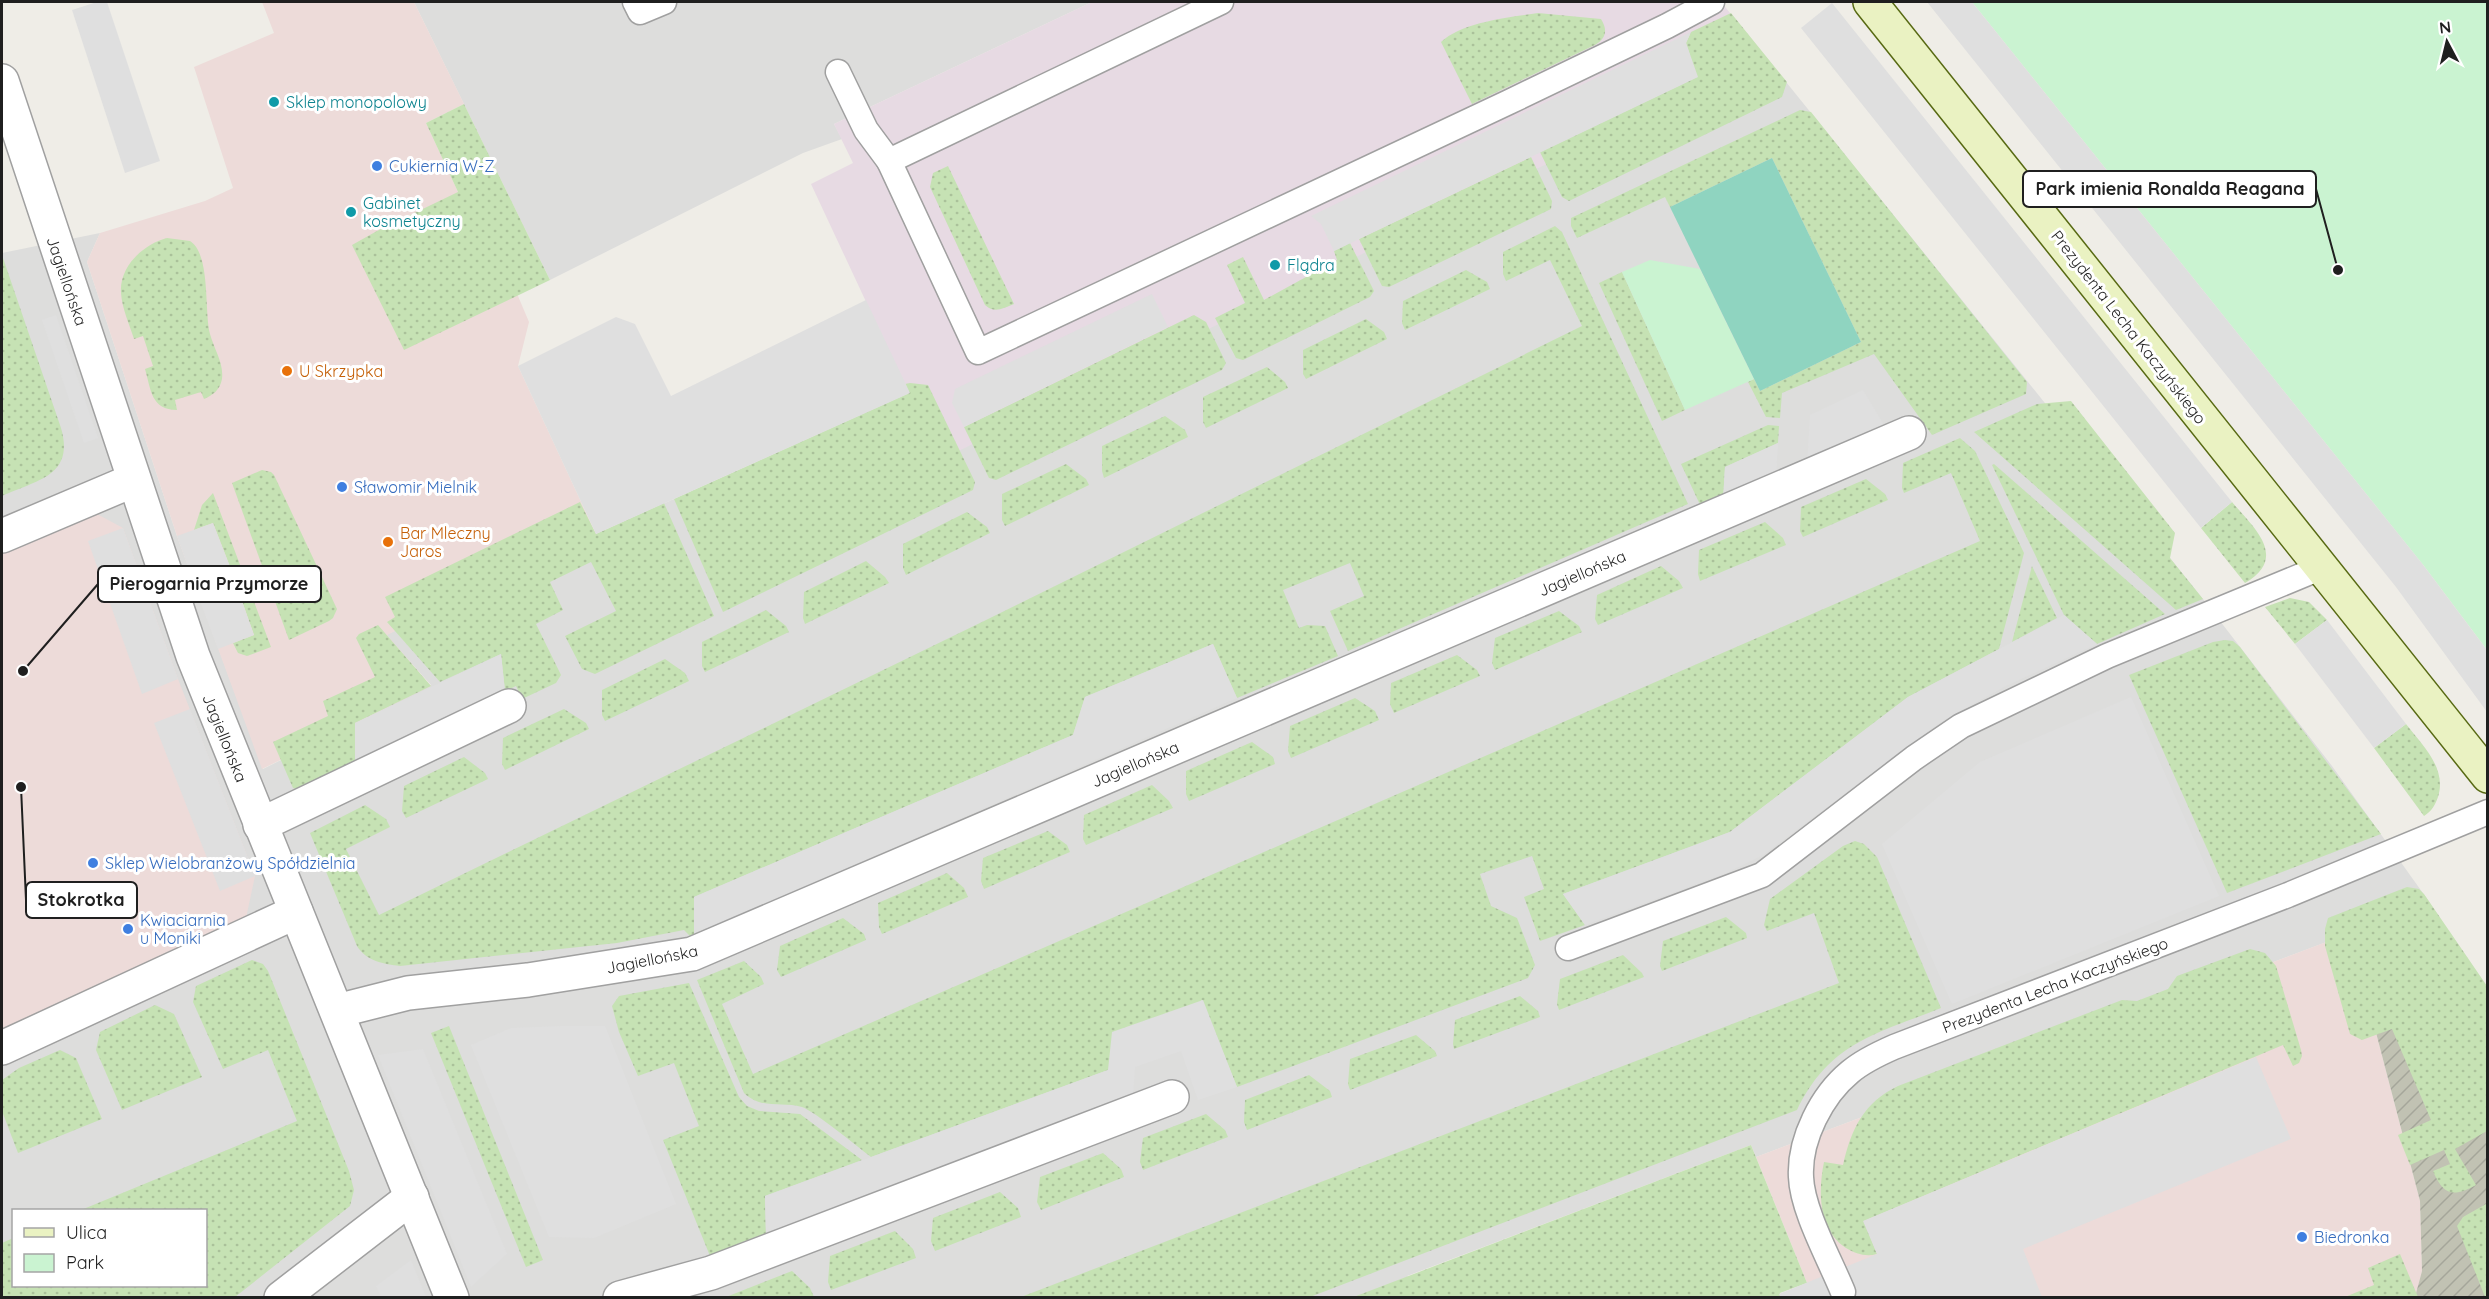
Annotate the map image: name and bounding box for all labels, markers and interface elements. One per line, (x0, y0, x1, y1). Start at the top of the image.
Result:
north arrow (2417, 12, 2477, 72)
text: N (2438, 16, 2452, 38)
place label: Sklep monopolowy (286, 92, 427, 112)
marker: Sklep monopolowy (267, 95, 281, 109)
place label: Cukiernia W-Z (389, 156, 494, 176)
marker: Cukiernia W-Z (370, 159, 384, 173)
callout: Park imienia Ronalda Reagana (2023, 171, 2316, 207)
text: Park imienia Ronalda Reagana (2035, 177, 2305, 200)
place label: Gabinet kosmetyczny (363, 193, 461, 231)
marker: Gabinet kosmetyczny (344, 205, 358, 219)
street label: Prezydenta Lecha Kaczyńskiego (2047, 226, 2211, 428)
street label: Jagiellońska (42, 234, 92, 328)
place label: Flądra (1287, 255, 1335, 275)
marker: Flądra (1268, 258, 1282, 272)
place label: U Skrzypka (299, 361, 383, 381)
marker: U Skrzypka (280, 364, 294, 378)
place label: Sławomir Mielnik (354, 477, 477, 497)
marker: Sławomir Mielnik (335, 480, 349, 494)
place label: Bar Mleczny Jaros (400, 523, 491, 561)
marker: Bar Mleczny Jaros (381, 535, 395, 549)
street label: Jagiellońska (1535, 546, 1629, 600)
callout: Pierogarnia Przymorze (98, 566, 321, 602)
text: Pierogarnia Przymorze (110, 572, 308, 595)
street label: Jagiellońska (198, 691, 252, 785)
street label: Jagiellońska (1088, 737, 1182, 791)
place label: Sklep Wielobranżowy Spółdzielnia (105, 853, 356, 873)
marker: Sklep Wielobranżowy Spółdzielnia (86, 856, 100, 870)
callout: Stokrotka (26, 882, 137, 918)
text: Stokrotka (38, 888, 124, 911)
place label: Kwiaciarnia u Moniki (140, 910, 226, 948)
marker: Kwiaciarnia u Moniki (121, 922, 135, 936)
street label: Prezydenta Lecha Kaczyńskiego (1939, 933, 2171, 1037)
street label: Jagiellońska (604, 940, 700, 978)
legend (12, 1209, 207, 1287)
text: Ulica (66, 1221, 107, 1244)
place label: Biedronka (2314, 1227, 2390, 1247)
marker: Biedronka (2295, 1230, 2309, 1244)
text: Park (66, 1251, 104, 1274)

